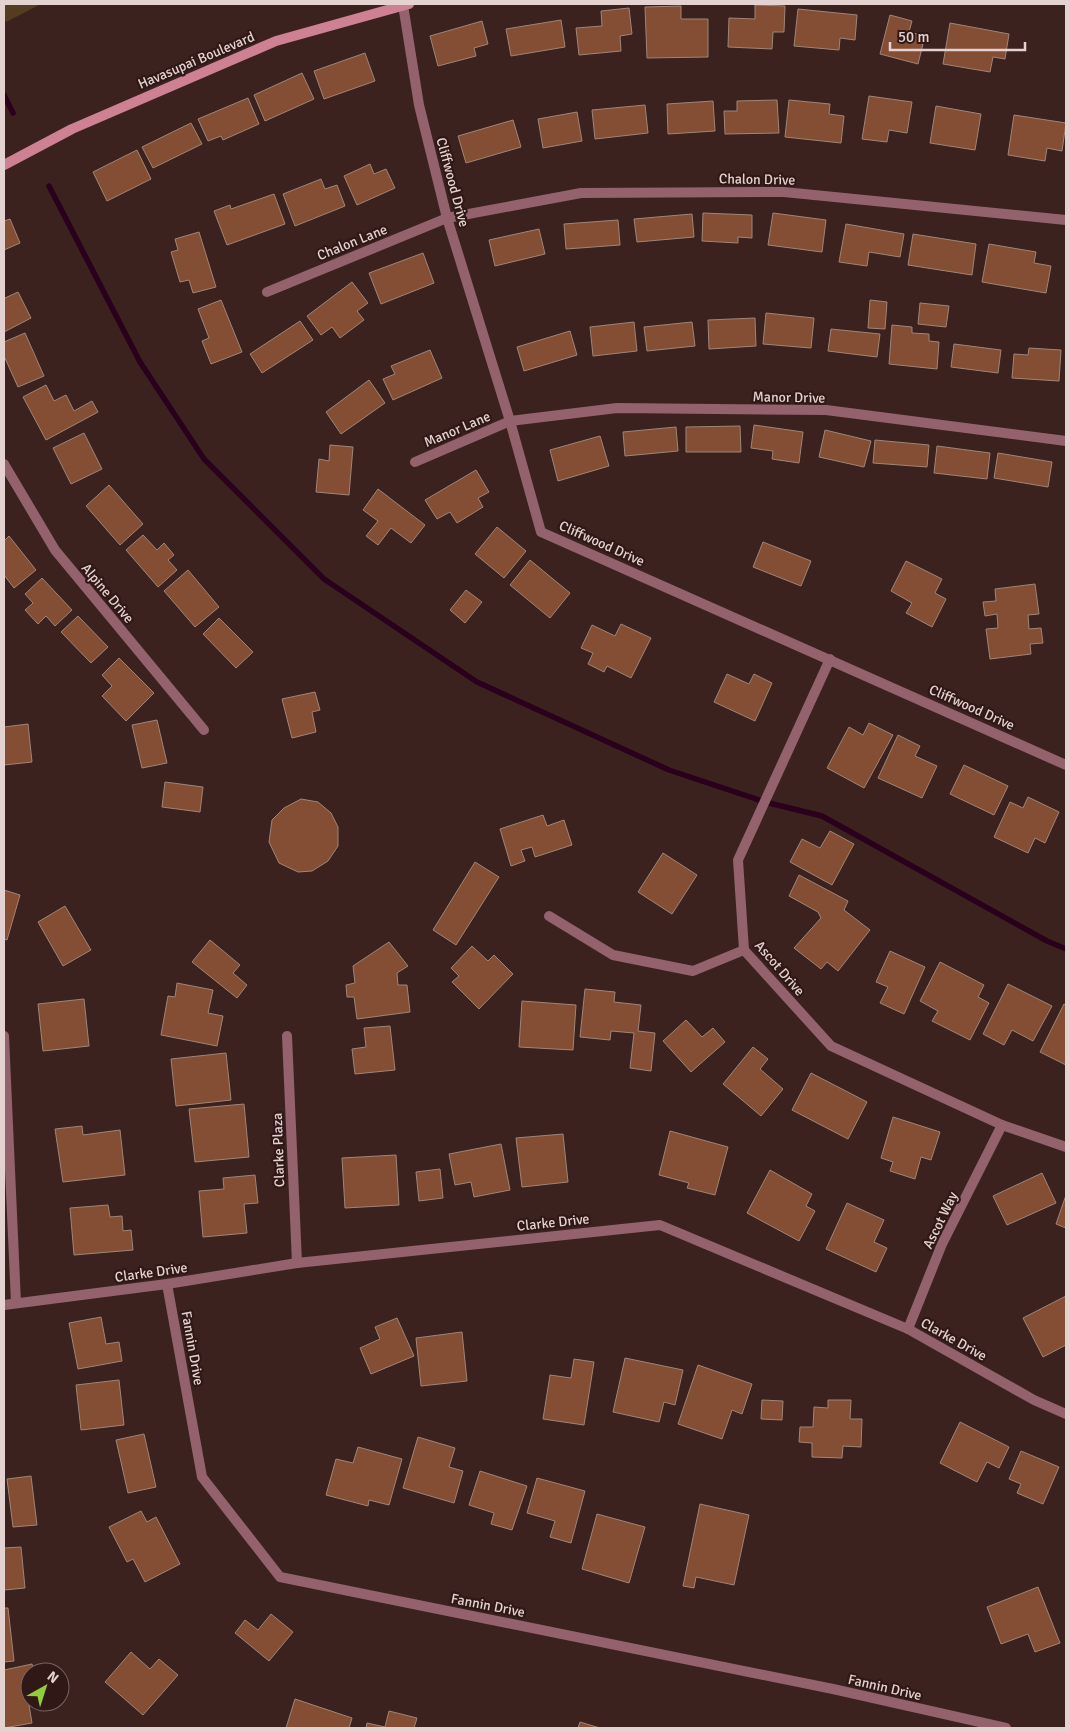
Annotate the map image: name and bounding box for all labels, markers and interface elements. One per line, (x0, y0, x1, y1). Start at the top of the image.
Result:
scale bar (890, 20, 1025, 52)
street label: Havasupai Boulevard (135, 28, 257, 93)
text: 50 m (898, 28, 929, 46)
street label: Cliffwood Drive (432, 136, 473, 229)
street label: Chalon Drive (719, 170, 795, 189)
street label: Chalon Lane (315, 221, 390, 264)
street label: Manor Drive (752, 388, 826, 407)
street label: Manor Lane (421, 408, 493, 451)
street label: Cliffwood Drive (556, 517, 647, 570)
street label: Alpine Drive (78, 560, 138, 627)
street label: Cliffwood Drive (926, 681, 1017, 734)
street label: Ascot Drive (751, 937, 808, 999)
street label: Clarke Plaza (269, 1113, 288, 1187)
street label: Ascot Way (919, 1189, 962, 1251)
street label: Clarke Drive (516, 1210, 590, 1235)
street label: Clarke Drive (114, 1259, 188, 1286)
street label: Fannin Drive (178, 1310, 207, 1387)
street label: Clarke Drive (918, 1314, 990, 1365)
street label: Fannin Drive (449, 1590, 526, 1621)
north arrow (20, 1662, 70, 1712)
text: N (44, 1668, 62, 1687)
street label: Fannin Drive (846, 1671, 923, 1704)

